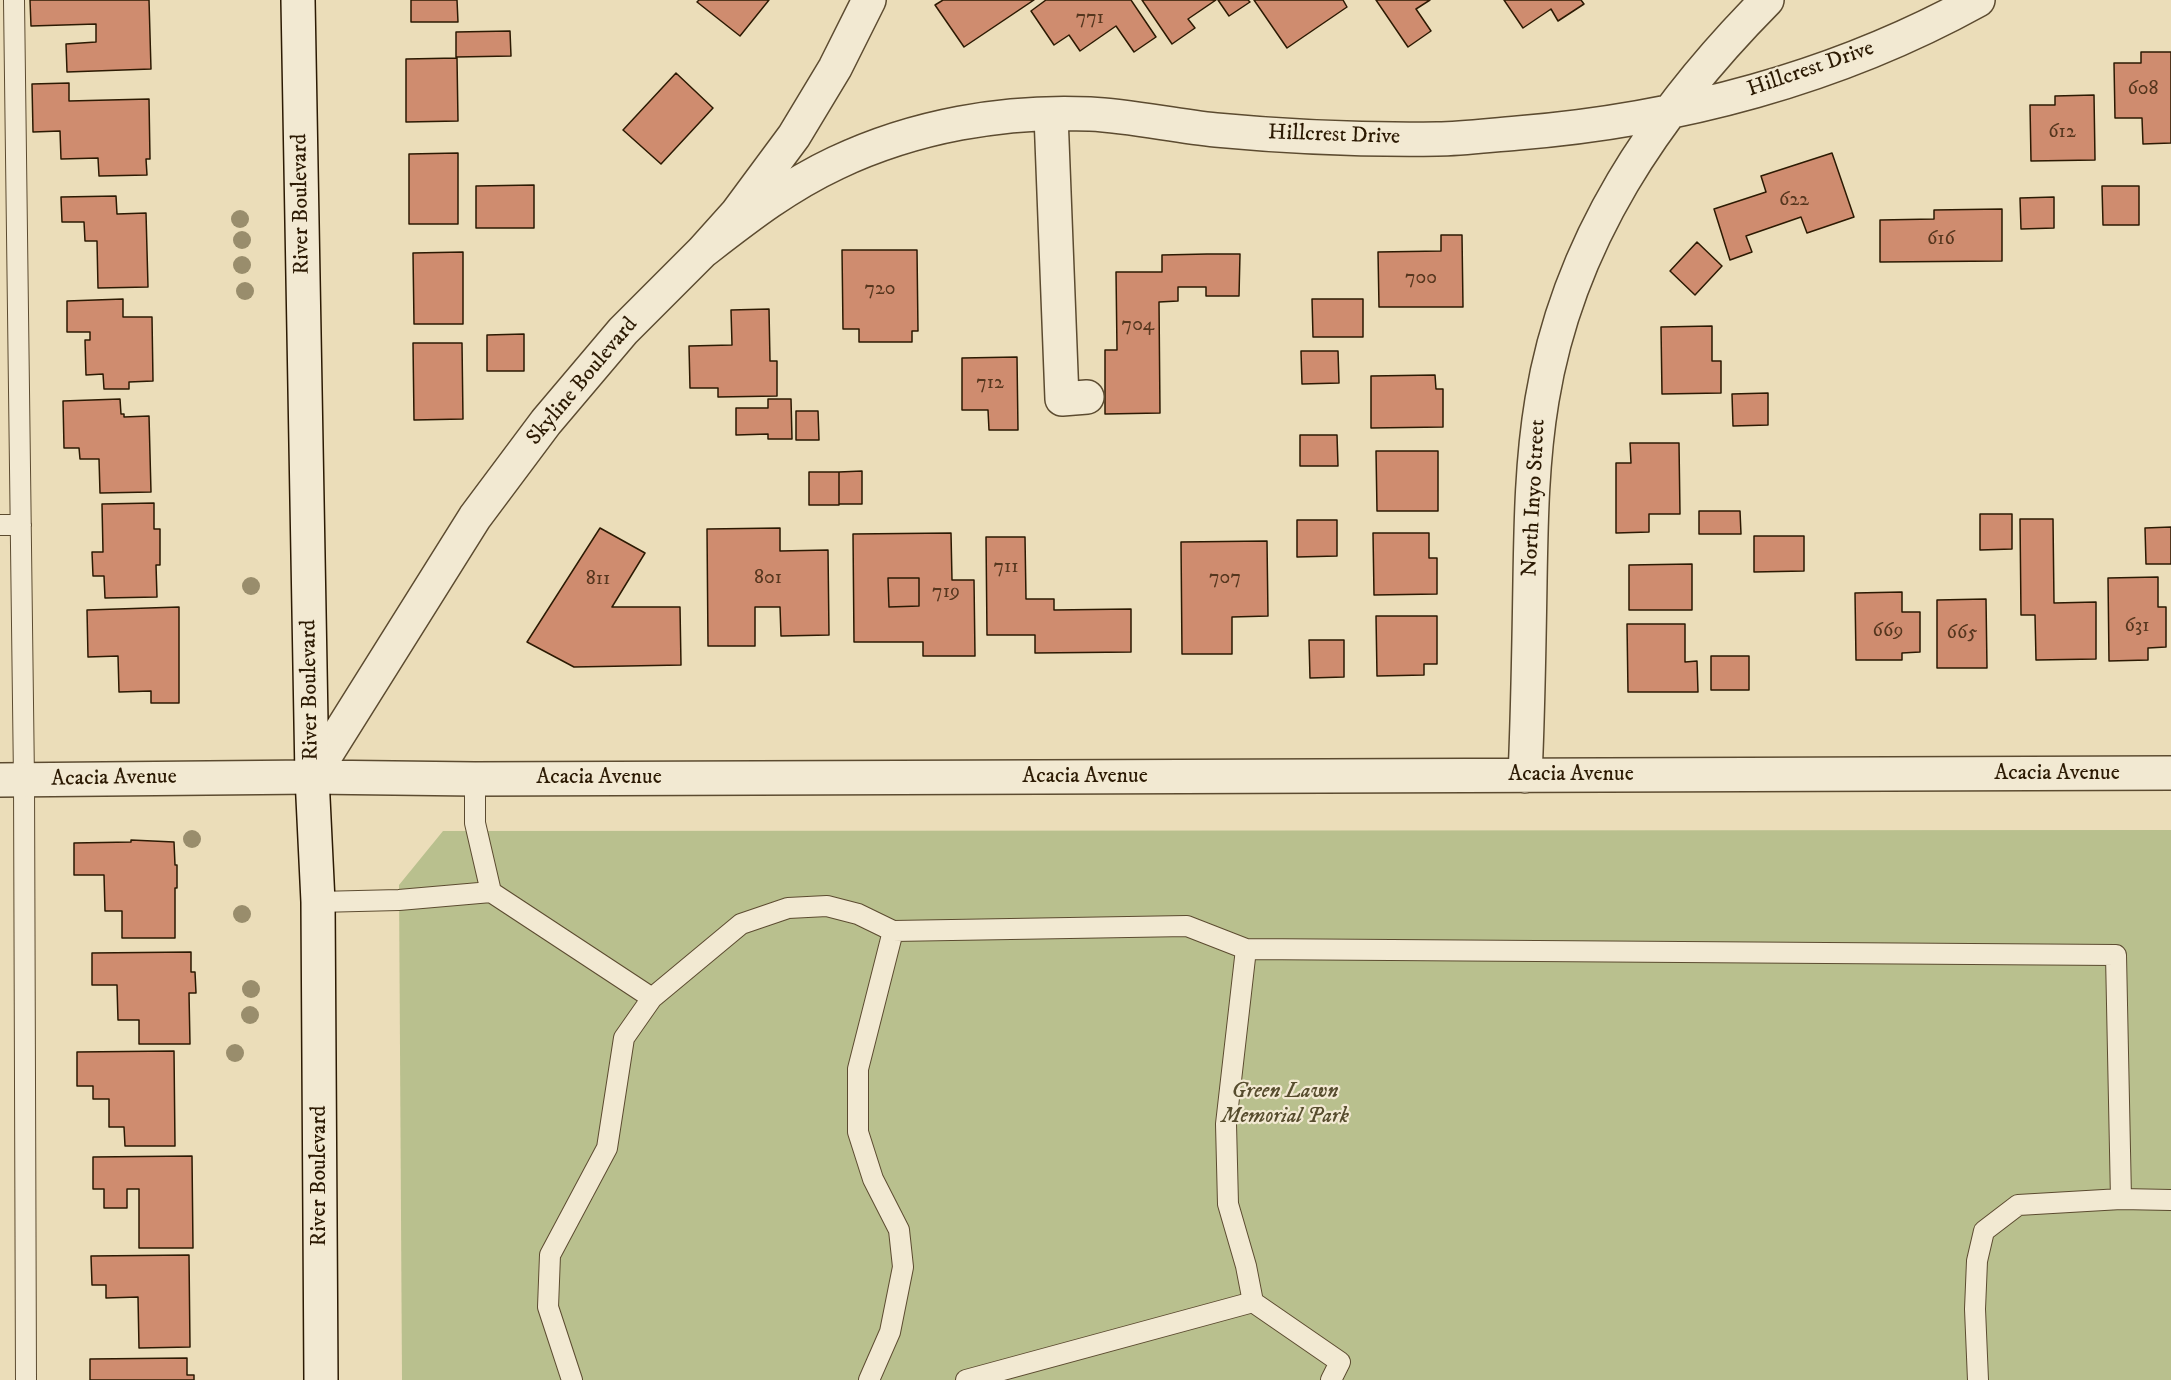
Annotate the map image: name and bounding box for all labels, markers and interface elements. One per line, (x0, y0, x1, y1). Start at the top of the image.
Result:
house number: 771 (1076, 7, 1104, 31)
street label: Hillcrest Drive (1744, 36, 1878, 104)
house number: 608 (2127, 78, 2159, 102)
street label: Hillcrest Drive (1268, 121, 1400, 151)
house number: 612 (2048, 121, 2076, 145)
street label: River Boulevard (288, 133, 316, 275)
house number: 622 (1779, 189, 1809, 213)
house number: 616 (1927, 228, 1955, 252)
house number: 700 (1405, 267, 1437, 291)
house number: 720 (864, 278, 896, 302)
street label: Skyline Boulevard (522, 313, 644, 451)
house number: 704 (1122, 314, 1154, 338)
house number: 712 (976, 372, 1004, 396)
street label: North Inyo Street (1518, 418, 1552, 578)
house number: 711 (993, 556, 1019, 580)
house number: 801 (754, 567, 782, 591)
house number: 707 (1209, 567, 1241, 591)
house number: 811 (586, 568, 610, 592)
house number: 719 (932, 581, 960, 605)
house number: 631 (2124, 615, 2150, 639)
street label: River Boulevard (297, 619, 325, 761)
house number: 669 (1873, 620, 1903, 644)
house number: 665 (1947, 622, 1977, 646)
street label: Acacia Avenue (1994, 761, 2120, 787)
street label: Acacia Avenue (1508, 762, 1634, 788)
street label: Acacia Avenue (1022, 764, 1148, 790)
street label: Acacia Avenue (51, 765, 177, 793)
street label: Acacia Avenue (536, 765, 662, 791)
park label: Green Lawn Memorial Park (1221, 1079, 1349, 1130)
street label: River Boulevard (307, 1106, 333, 1246)

